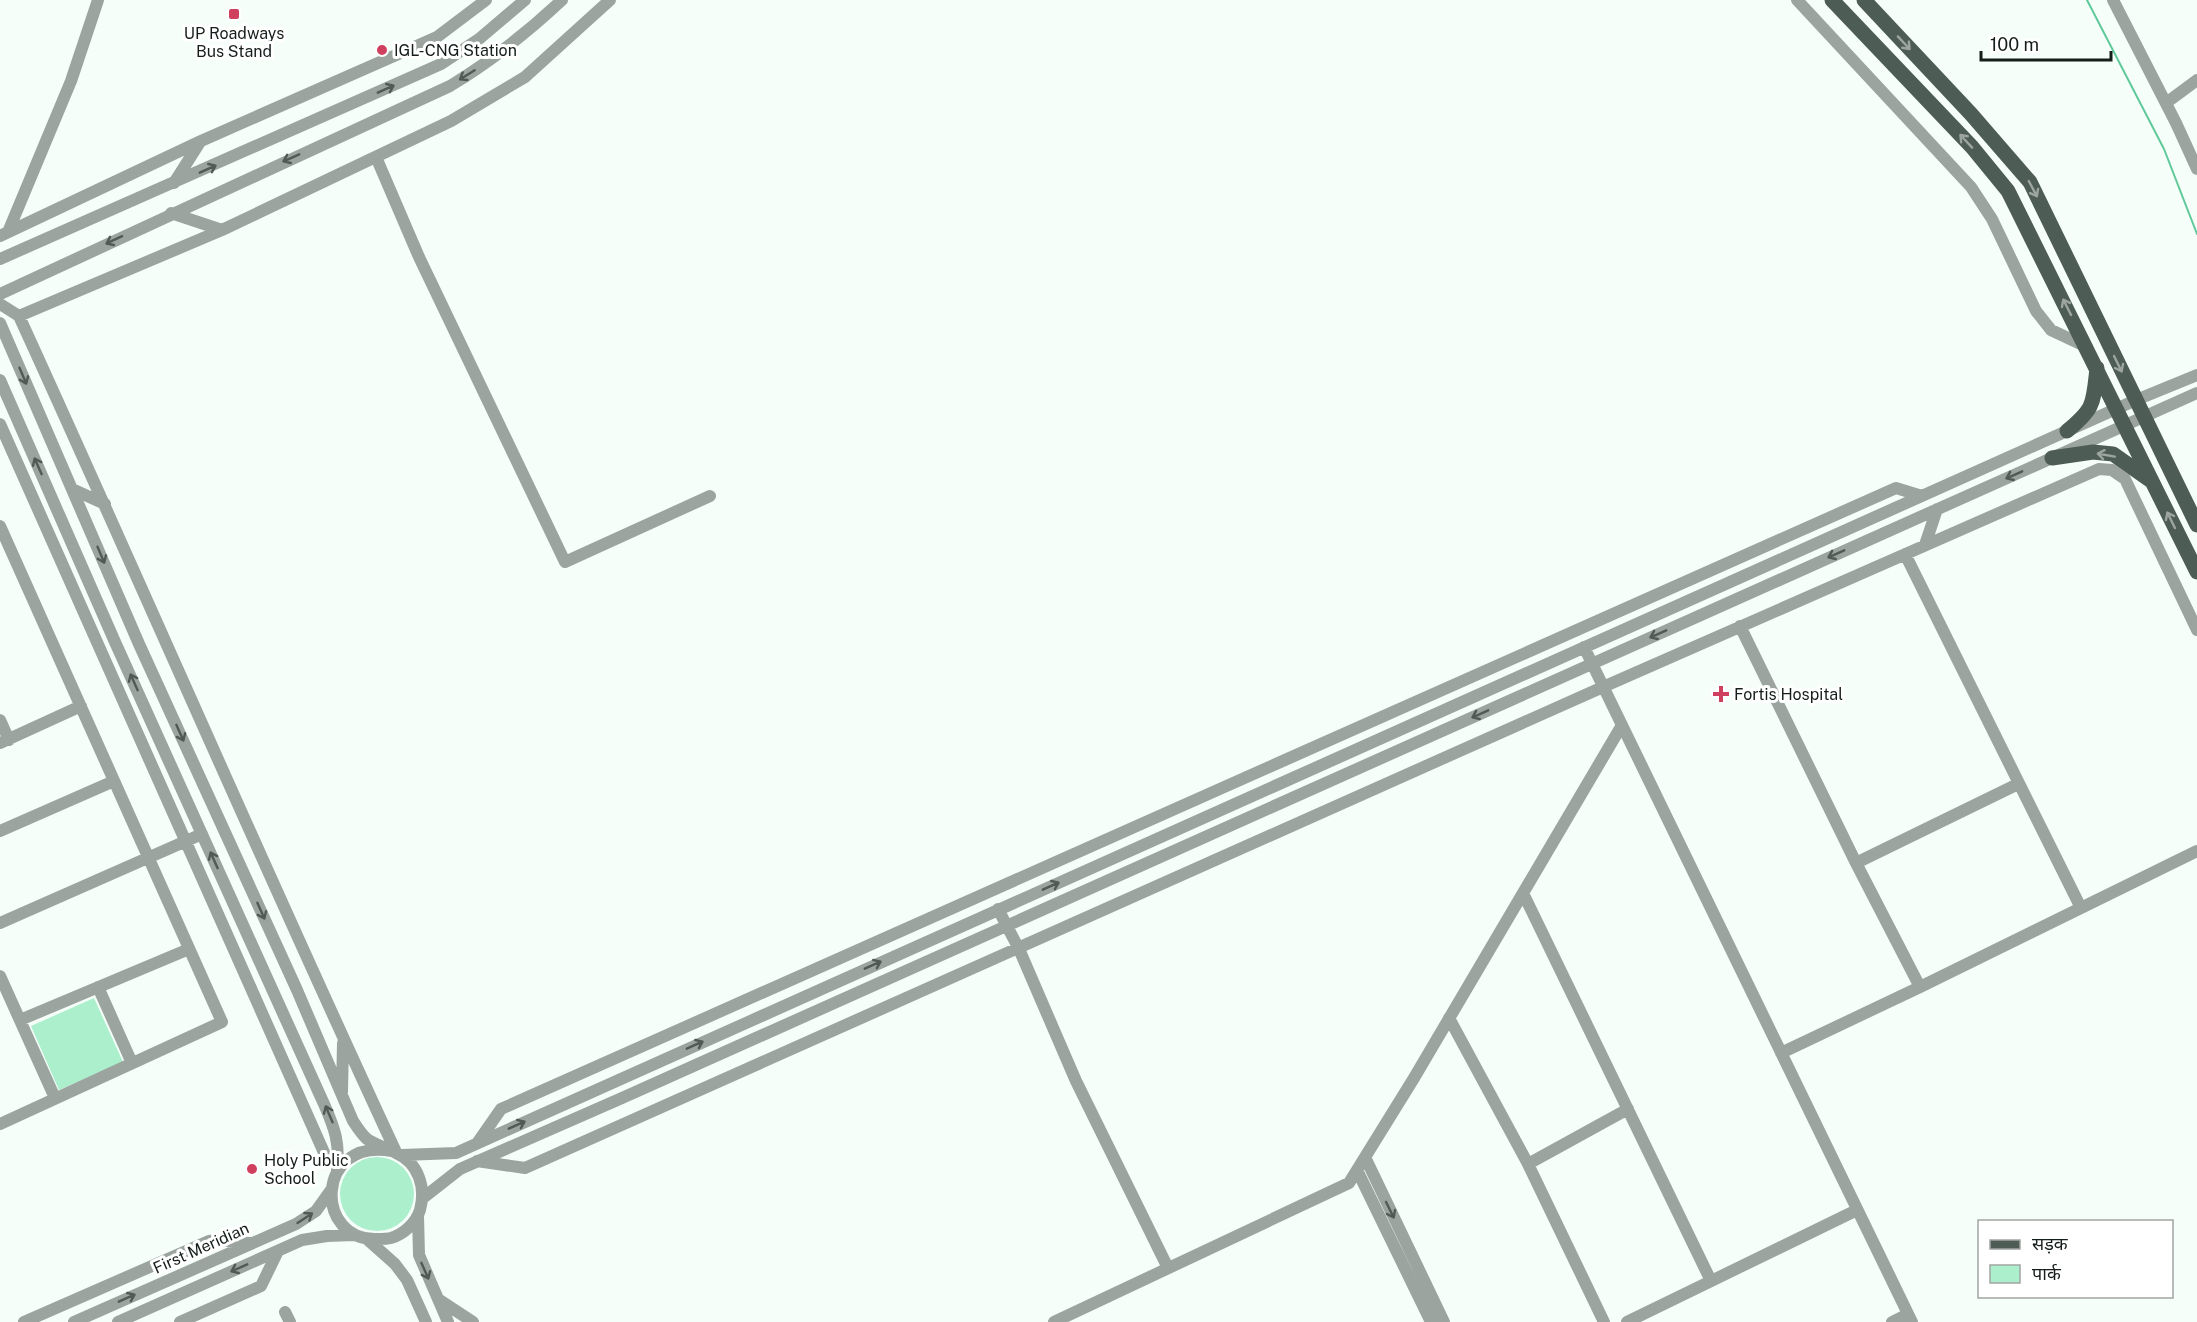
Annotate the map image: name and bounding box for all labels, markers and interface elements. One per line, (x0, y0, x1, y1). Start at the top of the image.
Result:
marker: UP Roadways Bus Stand (227, 7, 241, 21)
place label: UP Roadways Bus Stand (184, 24, 284, 61)
scale bar (1981, 24, 2112, 62)
text: 100 m (1990, 34, 2039, 55)
one-way arrow (1897, 35, 1911, 50)
place label: IGL-CNG Station (394, 41, 517, 60)
marker: IGL-CNG Station (375, 43, 389, 57)
one-way arrow (459, 70, 476, 82)
one-way arrow (376, 83, 394, 94)
one-way arrow (1959, 134, 1973, 149)
one-way arrow (282, 153, 300, 165)
one-way arrow (198, 162, 216, 174)
one-way arrow (2027, 180, 2039, 197)
one-way arrow (105, 235, 123, 247)
one-way arrow (2060, 299, 2072, 317)
one-way arrow (2113, 354, 2125, 372)
one-way arrow (18, 367, 29, 385)
one-way arrow (2097, 449, 2116, 460)
one-way arrow (31, 457, 43, 475)
one-way arrow (2005, 470, 2023, 481)
one-way arrow (2165, 511, 2177, 529)
one-way arrow (96, 546, 107, 564)
one-way arrow (1827, 550, 1845, 561)
one-way arrow (1649, 629, 1668, 640)
one-way arrow (127, 674, 139, 692)
marker: Fortis Hospital (1712, 685, 1730, 703)
place label: Fortis Hospital (1734, 685, 1843, 704)
one-way arrow (1472, 709, 1490, 720)
one-way arrow (175, 724, 186, 742)
one-way arrow (208, 851, 219, 869)
one-way arrow (1041, 879, 1059, 891)
one-way arrow (256, 902, 267, 920)
one-way arrow (863, 959, 881, 971)
one-way arrow (685, 1039, 703, 1050)
one-way arrow (323, 1106, 334, 1124)
one-way arrow (507, 1119, 526, 1130)
place label: Holy Public School (264, 1151, 349, 1188)
marker: Holy Public School (245, 1162, 259, 1176)
one-way arrow (1385, 1200, 1397, 1218)
one-way arrow (296, 1212, 313, 1224)
street label: First Meridian (150, 1218, 252, 1278)
legend (1978, 1220, 2173, 1298)
text: सड़क (2032, 1233, 2069, 1254)
one-way arrow (420, 1261, 432, 1279)
one-way arrow (231, 1263, 249, 1274)
text: पार्क (2032, 1263, 2062, 1284)
one-way arrow (118, 1292, 136, 1304)

